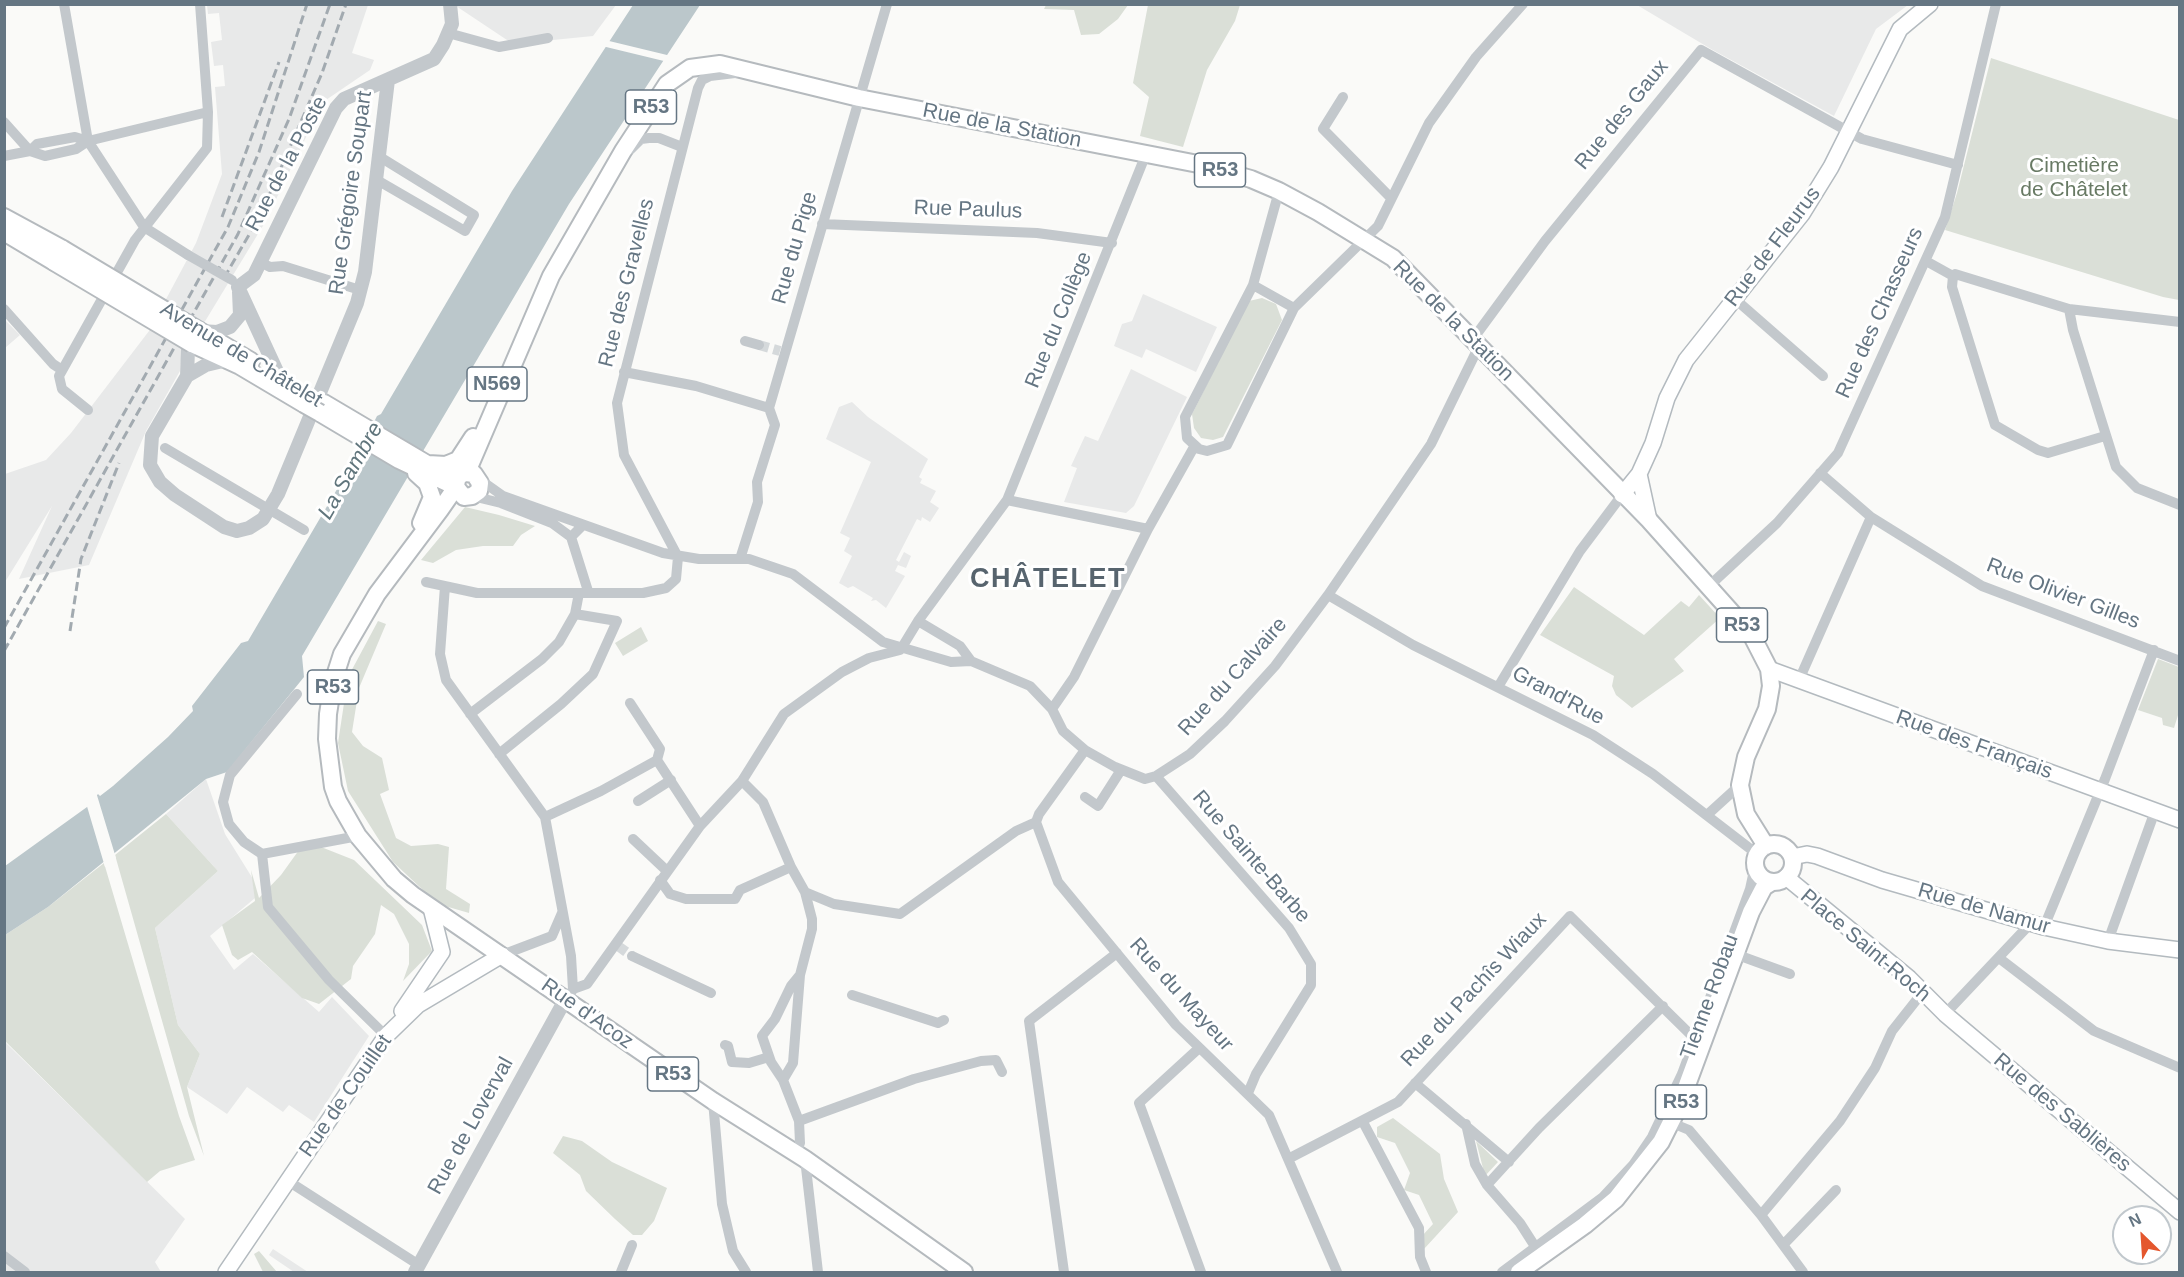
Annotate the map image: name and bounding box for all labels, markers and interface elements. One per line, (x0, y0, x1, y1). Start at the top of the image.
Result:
street label: Rue des Gaux (1570, 55, 1674, 175)
street label: Rue Grégoire Soupart (324, 90, 378, 296)
road number: R53 (626, 90, 676, 124)
street label: Rue de la Poste (241, 92, 333, 236)
street label: Rue de la Station (921, 98, 1083, 154)
road number: R53 (1194, 153, 1246, 187)
park label: Cimetière de Châtelet (2020, 153, 2128, 203)
street label: Rue de Fleurus (1720, 182, 1826, 312)
street label: Rue du Pige (767, 189, 823, 307)
street label: Rue des Gravelles (594, 196, 660, 370)
street label: Rue Paulus (913, 196, 1023, 224)
street label: Rue des Chasseurs (1831, 224, 1929, 402)
street label: Rue du Collège (1020, 248, 1098, 392)
street label: Rue de la Station (1387, 255, 1519, 387)
street label: Avenue de Châtelet (156, 297, 326, 413)
road number: N569 (467, 367, 527, 401)
water label: La Sambre (313, 418, 389, 524)
street label: Rue Olivier Gilles (1983, 553, 2143, 635)
district label: CHÂTELET (970, 564, 1126, 596)
road number: R53 (1716, 608, 1768, 642)
street label: Rue du Calvaire (1173, 613, 1293, 741)
street label: Grand'Rue (1508, 661, 1608, 731)
road number: R53 (308, 670, 358, 704)
street label: Rue des Français (1892, 705, 2056, 785)
street label: Rue Sainte-Barbe (1187, 786, 1315, 928)
street label: Rue de Namur (1915, 878, 2053, 940)
street label: Place Saint-Roch (1795, 884, 1935, 1008)
street label: Rue du Pachîs Wiaux (1396, 908, 1552, 1072)
street label: Tienne Robau (1676, 931, 1744, 1063)
street label: Rue du Mayeur (1124, 933, 1238, 1057)
street label: Rue d'Acoz (536, 973, 638, 1055)
street label: Rue de Couillet (295, 1030, 397, 1162)
street label: Rue des Sablières (1988, 1048, 2136, 1178)
street label: Rue de Loverval (423, 1053, 519, 1199)
road number: R53 (648, 1057, 698, 1091)
road number: R53 (1656, 1085, 1706, 1119)
north arrow (2112, 1205, 2172, 1265)
text: N (2126, 1210, 2144, 1230)

